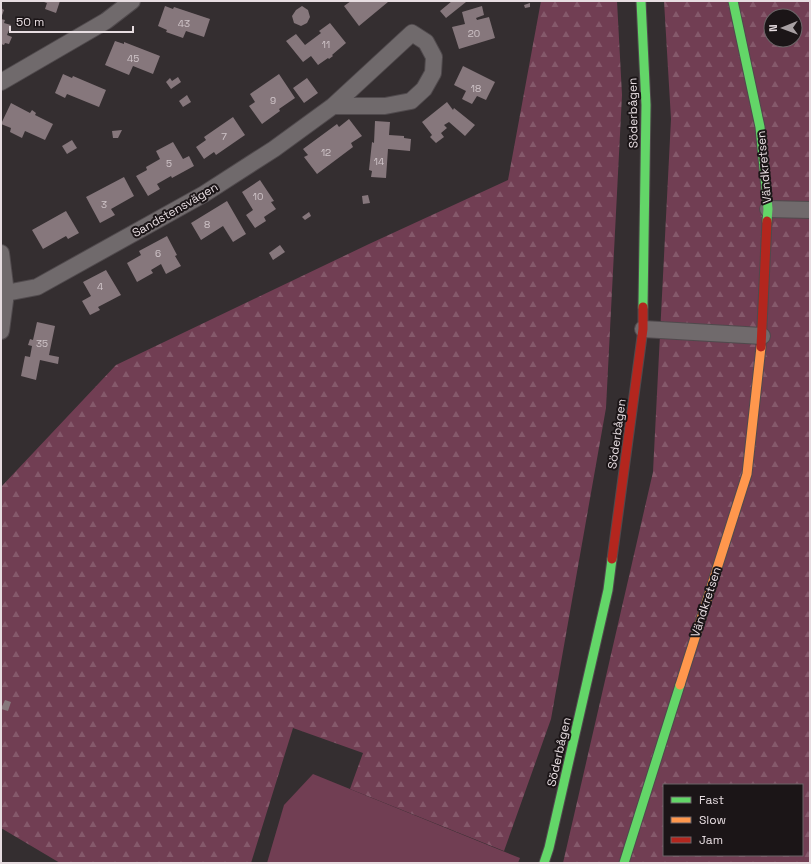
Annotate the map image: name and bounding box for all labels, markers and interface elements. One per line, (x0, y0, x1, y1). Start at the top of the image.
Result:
scale bar (10, 8, 133, 34)
north arrow (763, 8, 803, 48)
text: 50 m (16, 14, 44, 30)
house number: 43 (178, 17, 190, 30)
text: N (766, 24, 780, 32)
house number: 20 (468, 27, 480, 40)
house number: 11 (322, 38, 330, 51)
house number: 45 (127, 52, 139, 65)
street label: Söderbågen (624, 77, 642, 149)
house number: 18 (471, 82, 481, 95)
house number: 9 (270, 94, 276, 107)
house number: 7 (221, 130, 227, 143)
street label: Vändkretsen (753, 130, 775, 204)
house number: 12 (321, 146, 331, 159)
house number: 14 (374, 155, 384, 168)
house number: 5 (166, 157, 172, 170)
street label: Sandstensvägen (129, 179, 221, 241)
house number: 10 (253, 190, 263, 203)
house number: 3 (101, 198, 107, 211)
house number: 8 (204, 218, 210, 231)
house number: 6 (155, 247, 161, 260)
house number: 4 (97, 280, 103, 293)
house number: 35 (36, 337, 48, 350)
street label: Söderbågen (604, 398, 630, 470)
street label: Vändkretsen (687, 565, 725, 639)
street label: Söderbågen (543, 716, 575, 788)
legend (663, 784, 803, 856)
text: Fast (699, 792, 724, 808)
text: Slow (699, 812, 726, 828)
text: Jam (699, 832, 723, 848)

